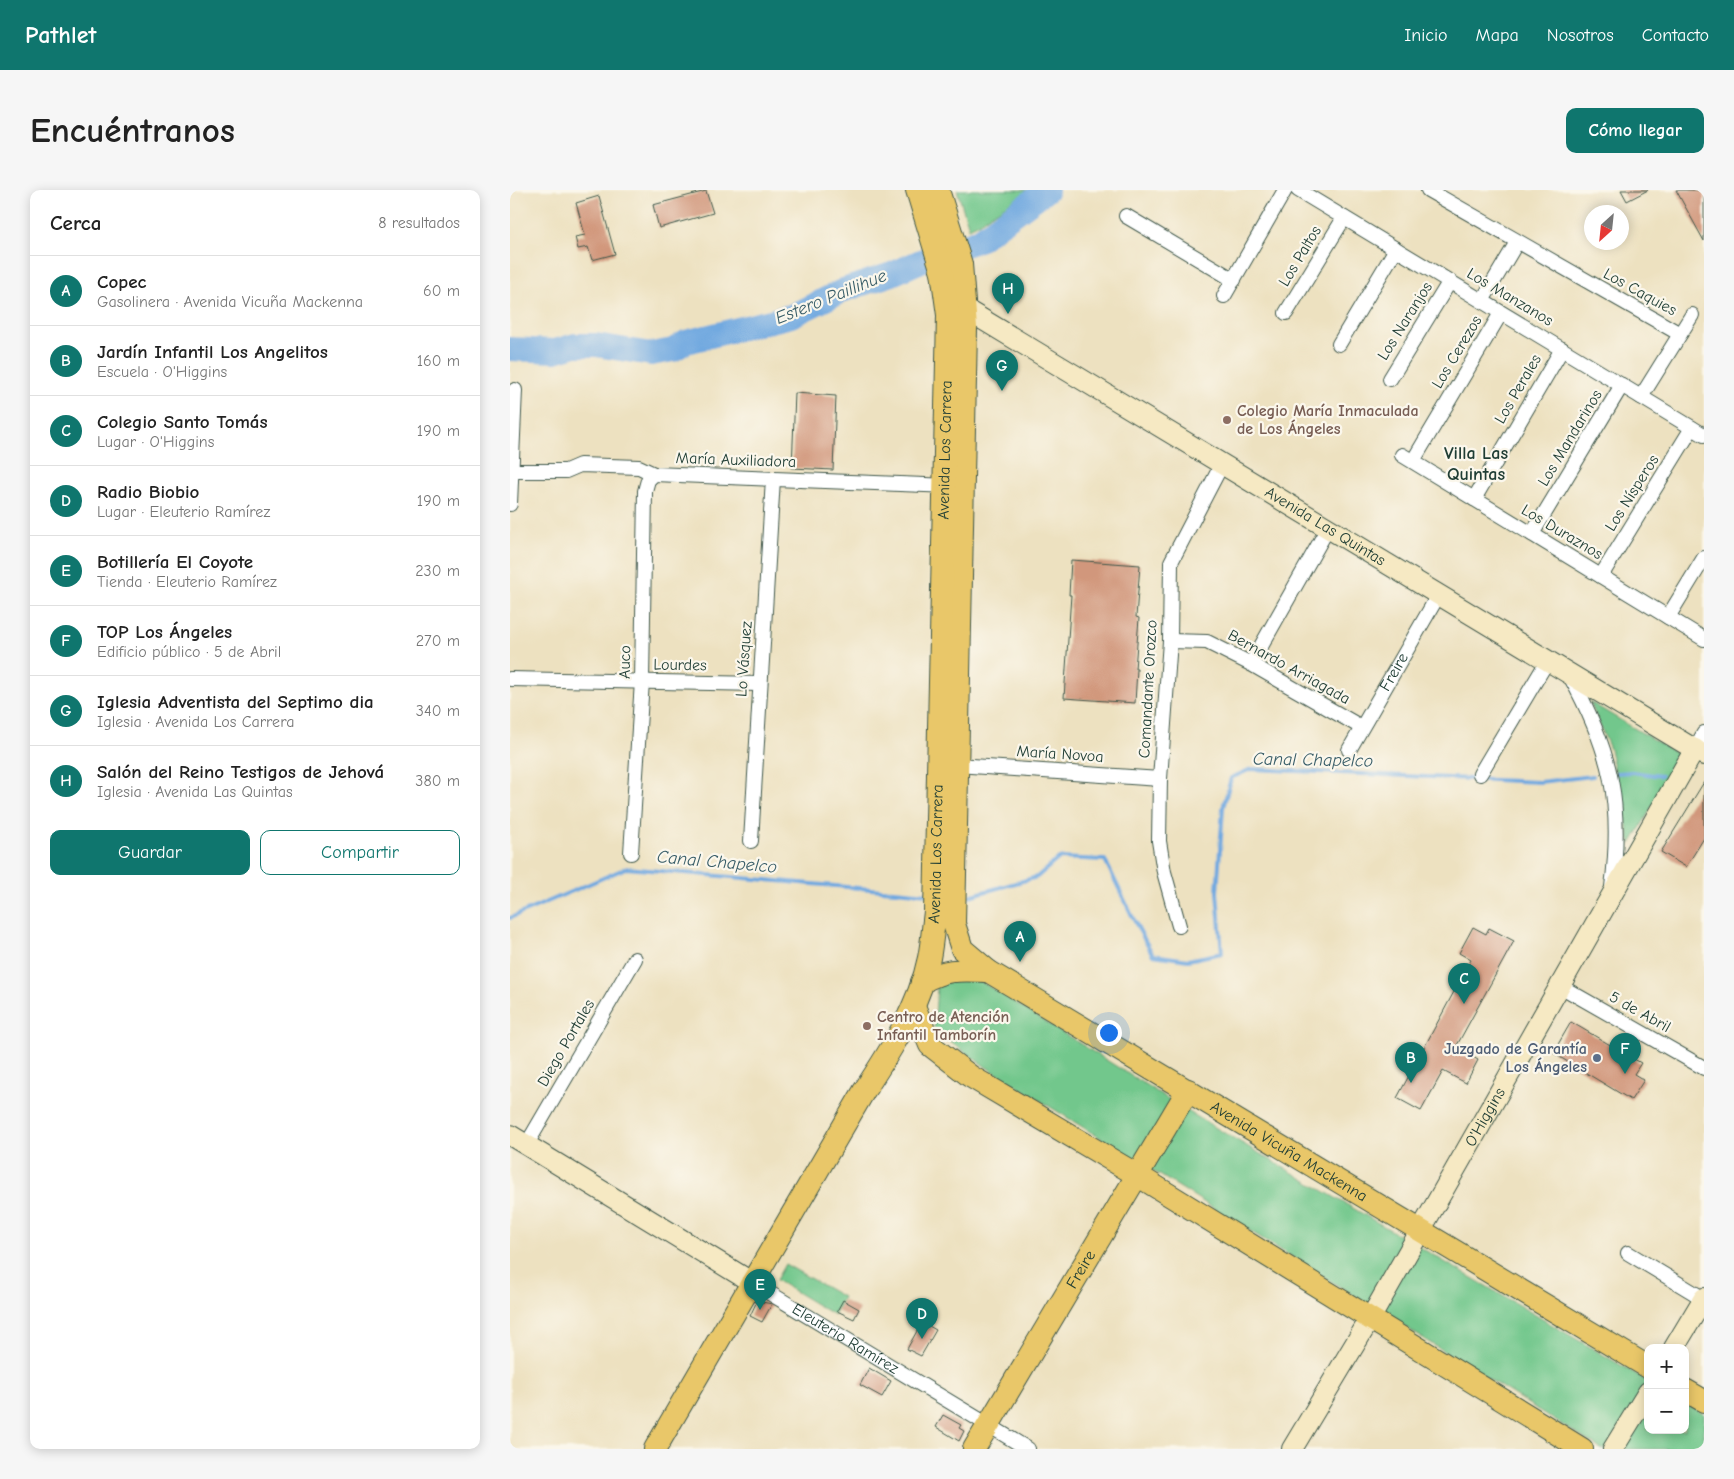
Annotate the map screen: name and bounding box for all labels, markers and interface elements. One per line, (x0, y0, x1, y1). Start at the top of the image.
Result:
text: Pathlet (25, 21, 96, 49)
text: Inicio (1404, 25, 1448, 46)
text: Mapa (1476, 25, 1519, 46)
text: Nosotros (1547, 25, 1614, 46)
text: Contacto (1642, 25, 1709, 46)
button: Cómo llegar (1566, 108, 1704, 153)
text: Encuéntranos (30, 110, 235, 151)
north arrow (1584, 205, 1629, 250)
text: Cerca (50, 211, 101, 235)
text: 8 resultados (378, 214, 460, 232)
street label: Los Paltos (1275, 222, 1325, 289)
street label: Los Manzanos (1464, 264, 1557, 330)
water label: Estero Paillihue (772, 265, 890, 329)
street label: Los Caquies (1600, 265, 1680, 320)
text: Copec (97, 271, 146, 293)
pin: H (992, 273, 1024, 314)
street label: Los Naranjos (1374, 278, 1436, 363)
text: A (62, 282, 70, 300)
text: 60 m (423, 282, 460, 300)
text: Gasolinera · Avenida Vicuña Mackenna (97, 293, 363, 311)
street label: Los Cerezos (1428, 312, 1486, 392)
text: Jardín Infantil Los Angelitos (97, 341, 328, 363)
pin: G (986, 350, 1018, 391)
street label: Los Perales (1491, 351, 1545, 427)
text: B (61, 352, 71, 370)
text: 160 m (417, 352, 460, 370)
text: Escuela · O'Higgins (97, 363, 227, 381)
street label: Avenida Los Carrera (935, 380, 956, 520)
street label: Los Mandarinos (1534, 386, 1606, 489)
place label: Colegio María Inmaculada de Los Ángeles (1237, 402, 1419, 438)
text: Colegio Santo Tomás (97, 411, 268, 433)
marker: Colegio María Inmaculada de Los Ángeles (1221, 414, 1233, 426)
text: C (61, 422, 71, 440)
text: 190 m (417, 422, 460, 440)
text: Lugar · O'Higgins (97, 433, 214, 451)
district label: Villa Las Quintas (1444, 443, 1508, 485)
street label: María Auxiliadora (675, 449, 797, 471)
street label: Los Nísperos (1601, 451, 1663, 534)
text: Radio Biobio (97, 481, 199, 503)
street label: Avenida Las Quintas (1262, 483, 1389, 570)
text: D (61, 492, 71, 510)
text: 190 m (417, 492, 460, 510)
street label: Los Duraznos (1518, 501, 1606, 563)
text: Lugar · Eleuterio Ramírez (97, 503, 270, 521)
text: Botillería El Coyote (97, 551, 253, 573)
text: E (61, 562, 71, 580)
text: 230 m (415, 562, 460, 580)
text: Tienda · Eleuterio Ramírez (97, 573, 277, 591)
street label: Comandante Orozco (1135, 619, 1161, 759)
street label: Lo Vásquez (732, 620, 756, 697)
text: TOP Los Ángeles (97, 621, 232, 643)
street label: Bernardo Arriagada (1225, 626, 1353, 708)
text: F (61, 632, 71, 650)
text: 270 m (416, 632, 460, 650)
text: Edificio público · 5 de Abril (97, 643, 281, 661)
street label: Auco (616, 645, 634, 679)
street label: Freire (1376, 650, 1412, 694)
street label: Lourdes (653, 656, 707, 674)
text: Iglesia Adventista del Septimo dia (97, 691, 374, 713)
text: G (60, 702, 72, 720)
text: 340 m (416, 702, 460, 720)
text: Iglesia · Avenida Los Carrera (97, 713, 294, 731)
street label: María Novoa (1016, 742, 1104, 766)
water label: Canal Chapelco (1253, 748, 1373, 772)
text: Salón del Reino Testigos de Jehová (97, 761, 384, 783)
text: H (60, 772, 72, 790)
text: 380 m (415, 772, 460, 790)
text: Iglesia · Avenida Las Quintas (97, 783, 293, 801)
street label: Avenida Los Carrera (925, 784, 947, 924)
button: Guardar (50, 830, 250, 875)
button: Compartir (260, 830, 460, 875)
water label: Canal Chapelco (656, 846, 778, 878)
pin: A (1004, 921, 1036, 962)
pin: C (1448, 963, 1480, 1004)
street label: 5 de Abril (1606, 988, 1674, 1036)
street label: Diego Portales (534, 996, 598, 1090)
place label: Centro de Atención Infantil Tamborín (877, 1008, 1009, 1044)
marker: Centro de Atención Infantil Tamborín (861, 1020, 873, 1032)
your location (1096, 1020, 1122, 1046)
pin: F (1609, 1033, 1641, 1074)
place label: Juzgado de Garantía Los Ángeles (1444, 1040, 1587, 1076)
pin: B (1395, 1042, 1427, 1083)
marker: Juzgado de Garantía Los Ángeles (1591, 1052, 1603, 1064)
street label: O'Higgins (1461, 1084, 1509, 1150)
street label: Avenida Vicuña Mackenna (1207, 1098, 1371, 1206)
street label: Freire (1063, 1247, 1099, 1292)
pin: E (744, 1269, 776, 1310)
pin: D (906, 1298, 938, 1339)
street label: Eleuterio Ramírez (789, 1300, 902, 1378)
map controls (1644, 1344, 1689, 1434)
button: + (1644, 1344, 1689, 1389)
button: − (1644, 1389, 1689, 1434)

